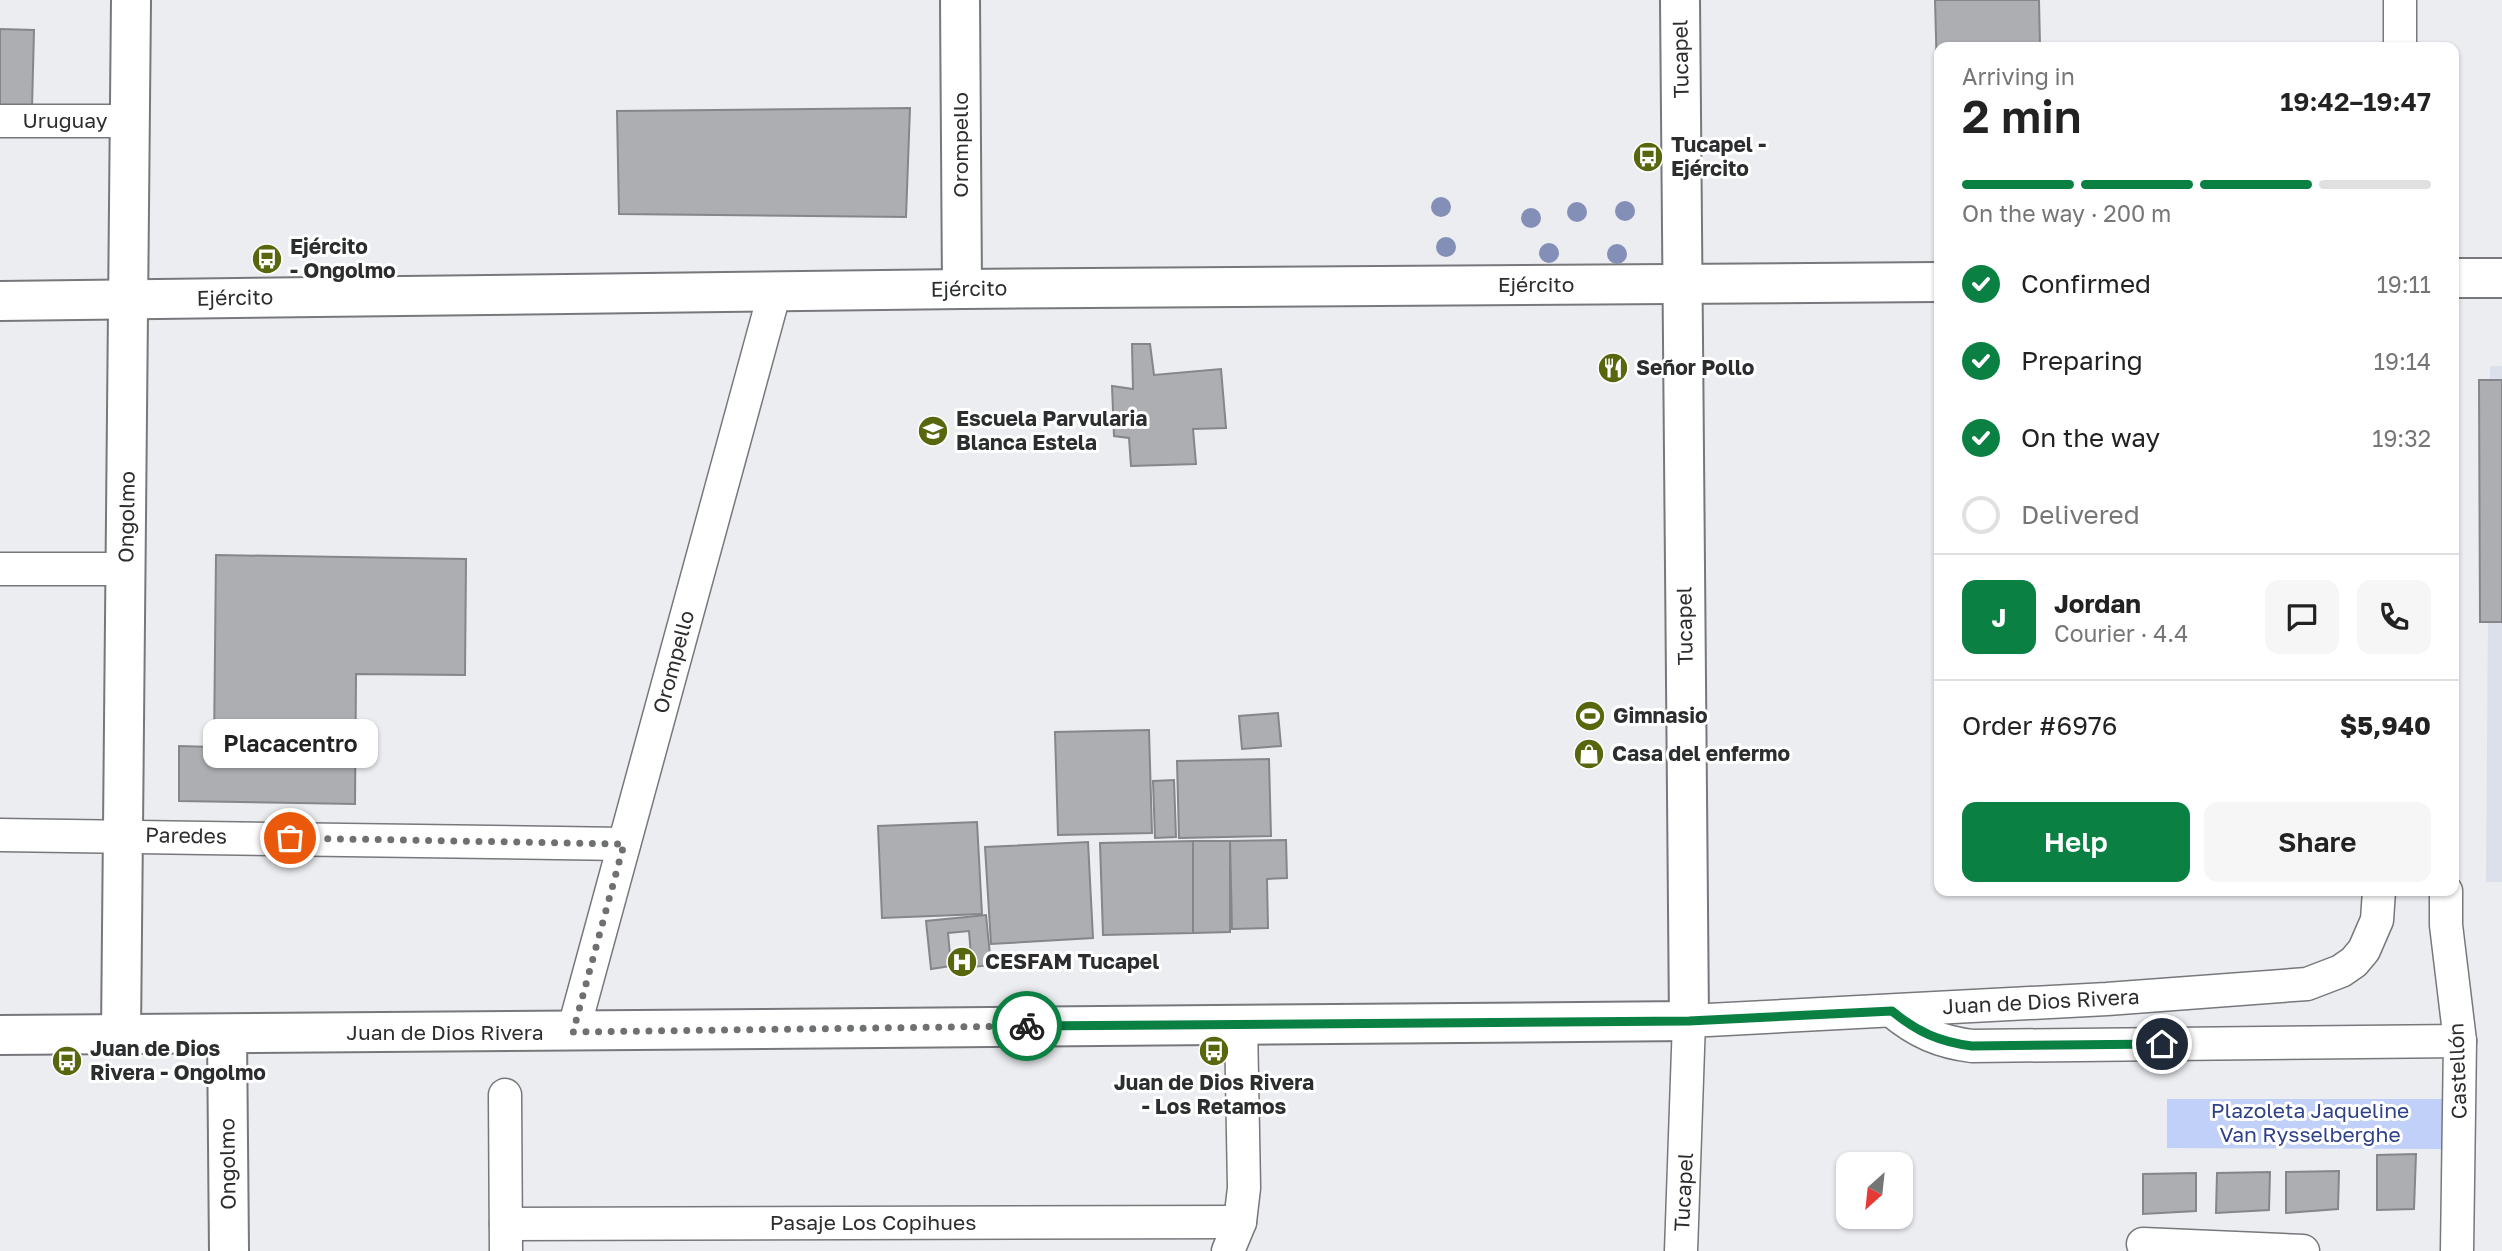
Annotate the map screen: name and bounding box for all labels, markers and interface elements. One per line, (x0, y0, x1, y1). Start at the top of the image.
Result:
street label: Tucapel (1666, 19, 1694, 99)
text: Arriving in (1962, 62, 2075, 90)
text: 19:42–19:47 (2280, 86, 2431, 117)
text: 2 min (1962, 88, 2082, 143)
street label: Orompello (947, 92, 973, 198)
street label: Uruguay (22, 107, 108, 133)
place label: Tucapel - Ejército (1671, 131, 1766, 181)
bus stop icon: Tucapel - Ejército (1631, 140, 1665, 174)
text: On the way · 200 m (1962, 199, 2171, 227)
place label: Ejército - Ongolmo (290, 233, 396, 283)
bus stop icon: Ejército - Ongolmo (250, 242, 284, 276)
icon: check (1962, 265, 2000, 303)
text: Confirmed (2021, 268, 2151, 299)
text: 19:11 (2377, 270, 2431, 298)
street label: Ejército (1498, 271, 1574, 297)
street label: Ejército (930, 274, 1008, 302)
street label: Ejército (196, 283, 274, 311)
icon: check (1962, 342, 2000, 380)
text: Preparing (2021, 345, 2143, 376)
text: 19:14 (2374, 347, 2431, 375)
restaurant icon: Señor Pollo (1596, 351, 1630, 385)
place label: Señor Pollo (1636, 354, 1754, 380)
place label: Escuela Parvularia Blanca Estela (956, 405, 1147, 455)
school or university icon: Escuela Parvularia Blanca Estela (916, 414, 950, 448)
icon: check (1962, 419, 2000, 457)
text: On the way (2021, 422, 2160, 453)
text: 19:32 (2372, 424, 2431, 452)
street label: Ongolmo (112, 471, 140, 563)
text: Delivered (2021, 499, 2140, 530)
button: chat (2265, 580, 2339, 654)
button: phone (2357, 580, 2431, 654)
street label: Tucapel (1670, 586, 1698, 666)
text: Jordan (2054, 588, 2141, 619)
text: J (1992, 602, 2006, 633)
street label: Orompello (647, 607, 699, 716)
text: Courier · 4.4 (2054, 619, 2188, 647)
sports icon: Gimnasio (1573, 699, 1607, 733)
place label: Gimnasio (1613, 702, 1708, 728)
text: Order #6976 (1962, 710, 2117, 741)
text: $5,940 (2340, 710, 2431, 741)
callout: Placacentro (202, 719, 378, 768)
text: Placacentro (223, 729, 358, 757)
shop icon: Casa del enfermo (1572, 737, 1606, 771)
place label: Casa del enfermo (1612, 740, 1790, 766)
button: Help (1962, 802, 2190, 882)
button: Share (2204, 802, 2431, 882)
pin (260, 808, 320, 868)
icon: bag (271, 819, 309, 857)
street label: Paredes (145, 821, 227, 849)
hospital icon: CESFAM Tucapel (945, 945, 979, 979)
place label: CESFAM Tucapel (985, 948, 1159, 974)
street label: Juan de Dios Rivera (1942, 983, 2140, 1019)
courier (992, 991, 1062, 1061)
icon: bike (1008, 1007, 1046, 1045)
pin (2132, 1014, 2192, 1074)
street label: Juan de Dios Rivera (346, 1019, 544, 1045)
street label: Castellón (2442, 1022, 2472, 1120)
icon: home (2143, 1025, 2181, 1063)
bus stop icon: Juan de Dios Rivera - Los Retamos (1197, 1034, 1231, 1068)
place label: Juan de Dios Rivera - Ongolmo (90, 1035, 266, 1085)
bus stop icon: Juan de Dios Rivera - Ongolmo (50, 1044, 84, 1078)
place label: Juan de Dios Rivera - Los Retamos (1114, 1069, 1314, 1119)
park label: Plazoleta Jaqueline Van Rysselberghe (2211, 1097, 2409, 1147)
street label: Ongolmo (213, 1118, 241, 1210)
street label: Tucapel (1668, 1152, 1698, 1232)
north arrow (1836, 1152, 1913, 1228)
map controls (1836, 1152, 1913, 1229)
street label: Pasaje Los Copihues (770, 1209, 976, 1235)

